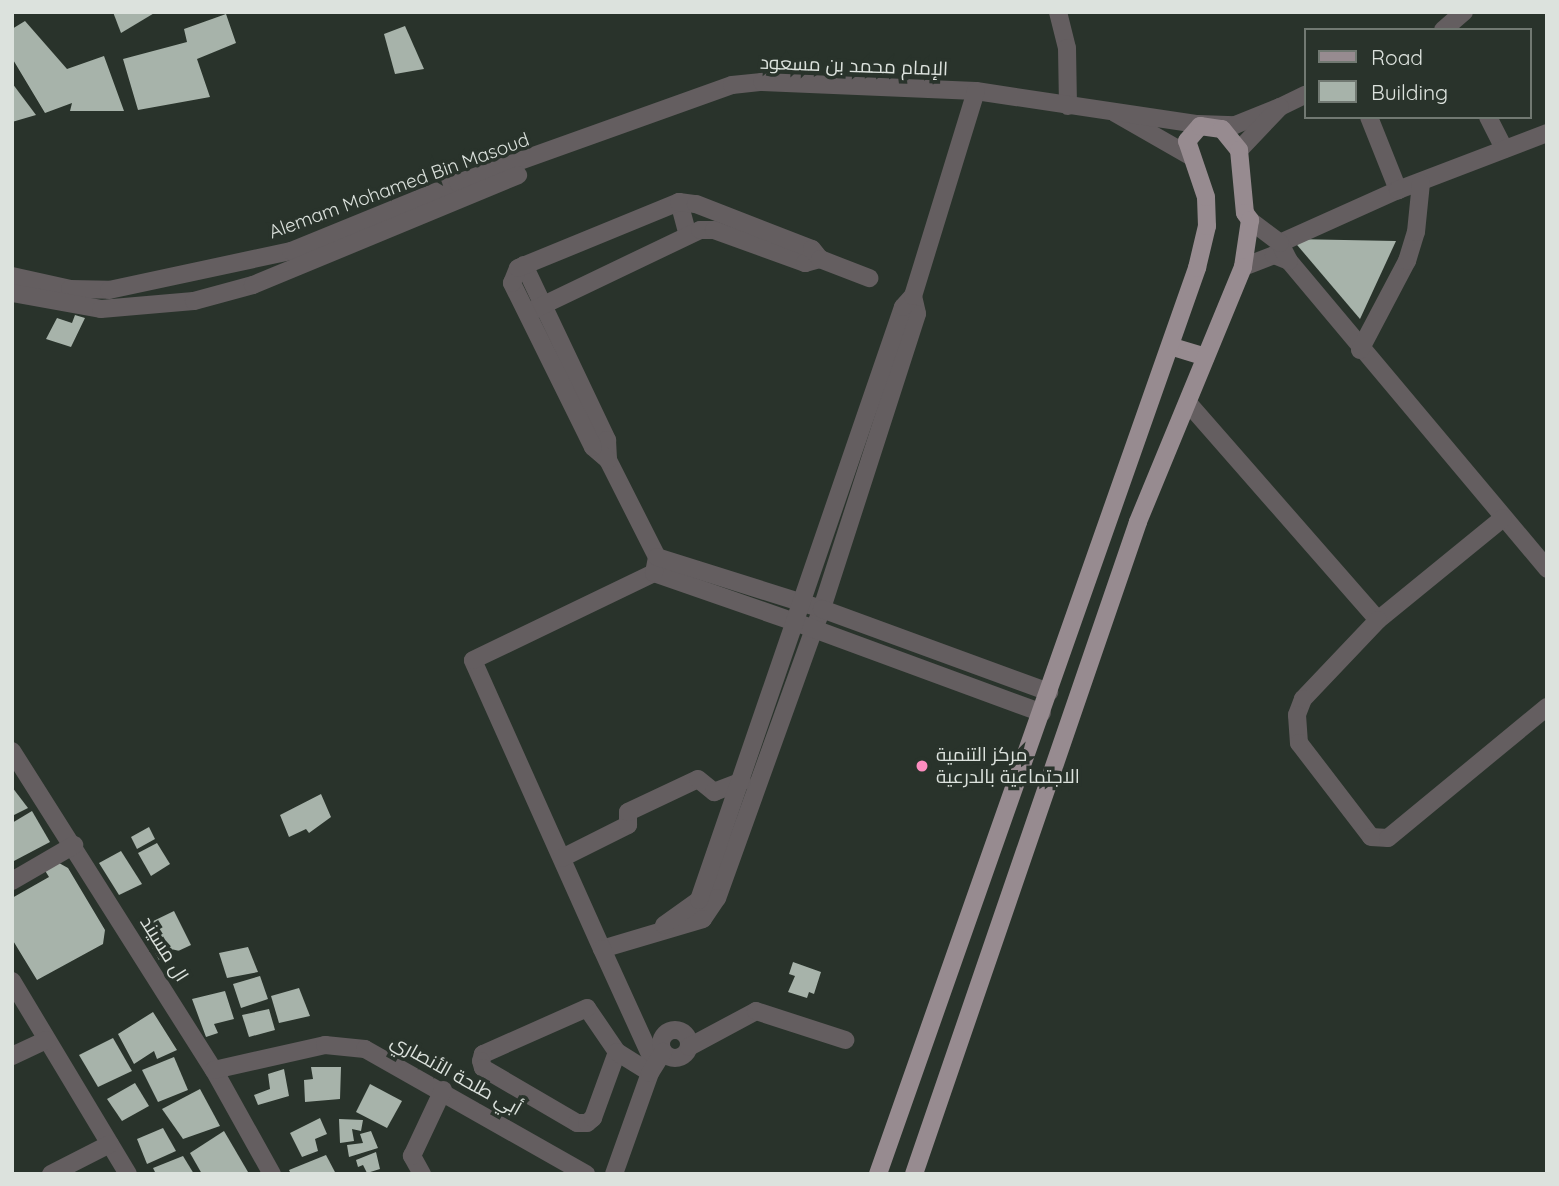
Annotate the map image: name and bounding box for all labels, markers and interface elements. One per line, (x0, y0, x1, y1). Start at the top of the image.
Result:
legend (1304, 28, 1531, 119)
text: Road (1371, 44, 1423, 70)
street label: الإمام محمد بن مسعود (759, 51, 949, 81)
text: Building (1371, 79, 1448, 105)
street label: Alemam Mohamed Bin Masoud (266, 128, 532, 244)
place label: مركز التنمية الاجتماعية بالدرعية (936, 744, 1080, 788)
marker: مركز التنمية الاجتماعية بالدرعية (914, 758, 930, 774)
street label: ال مسيند (135, 912, 193, 986)
street label: أبي طلحة الأنصاري (387, 1030, 525, 1120)

